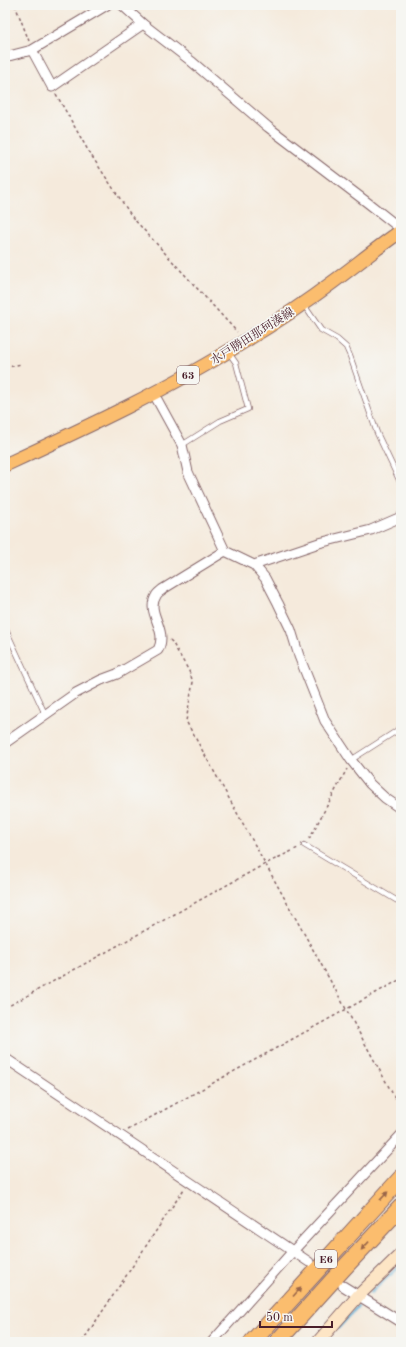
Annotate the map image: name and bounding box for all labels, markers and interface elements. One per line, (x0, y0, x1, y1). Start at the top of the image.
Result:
street label: 水戸勝田那珂湊線 (208, 305, 296, 367)
road number: 63 (177, 366, 199, 384)
one-way arrow (380, 1191, 389, 1201)
one-way arrow (360, 1240, 369, 1251)
road number: E6 (315, 1250, 337, 1268)
one-way arrow (292, 1287, 301, 1297)
scale bar (260, 1303, 332, 1329)
text: 50 m (266, 1311, 293, 1324)

